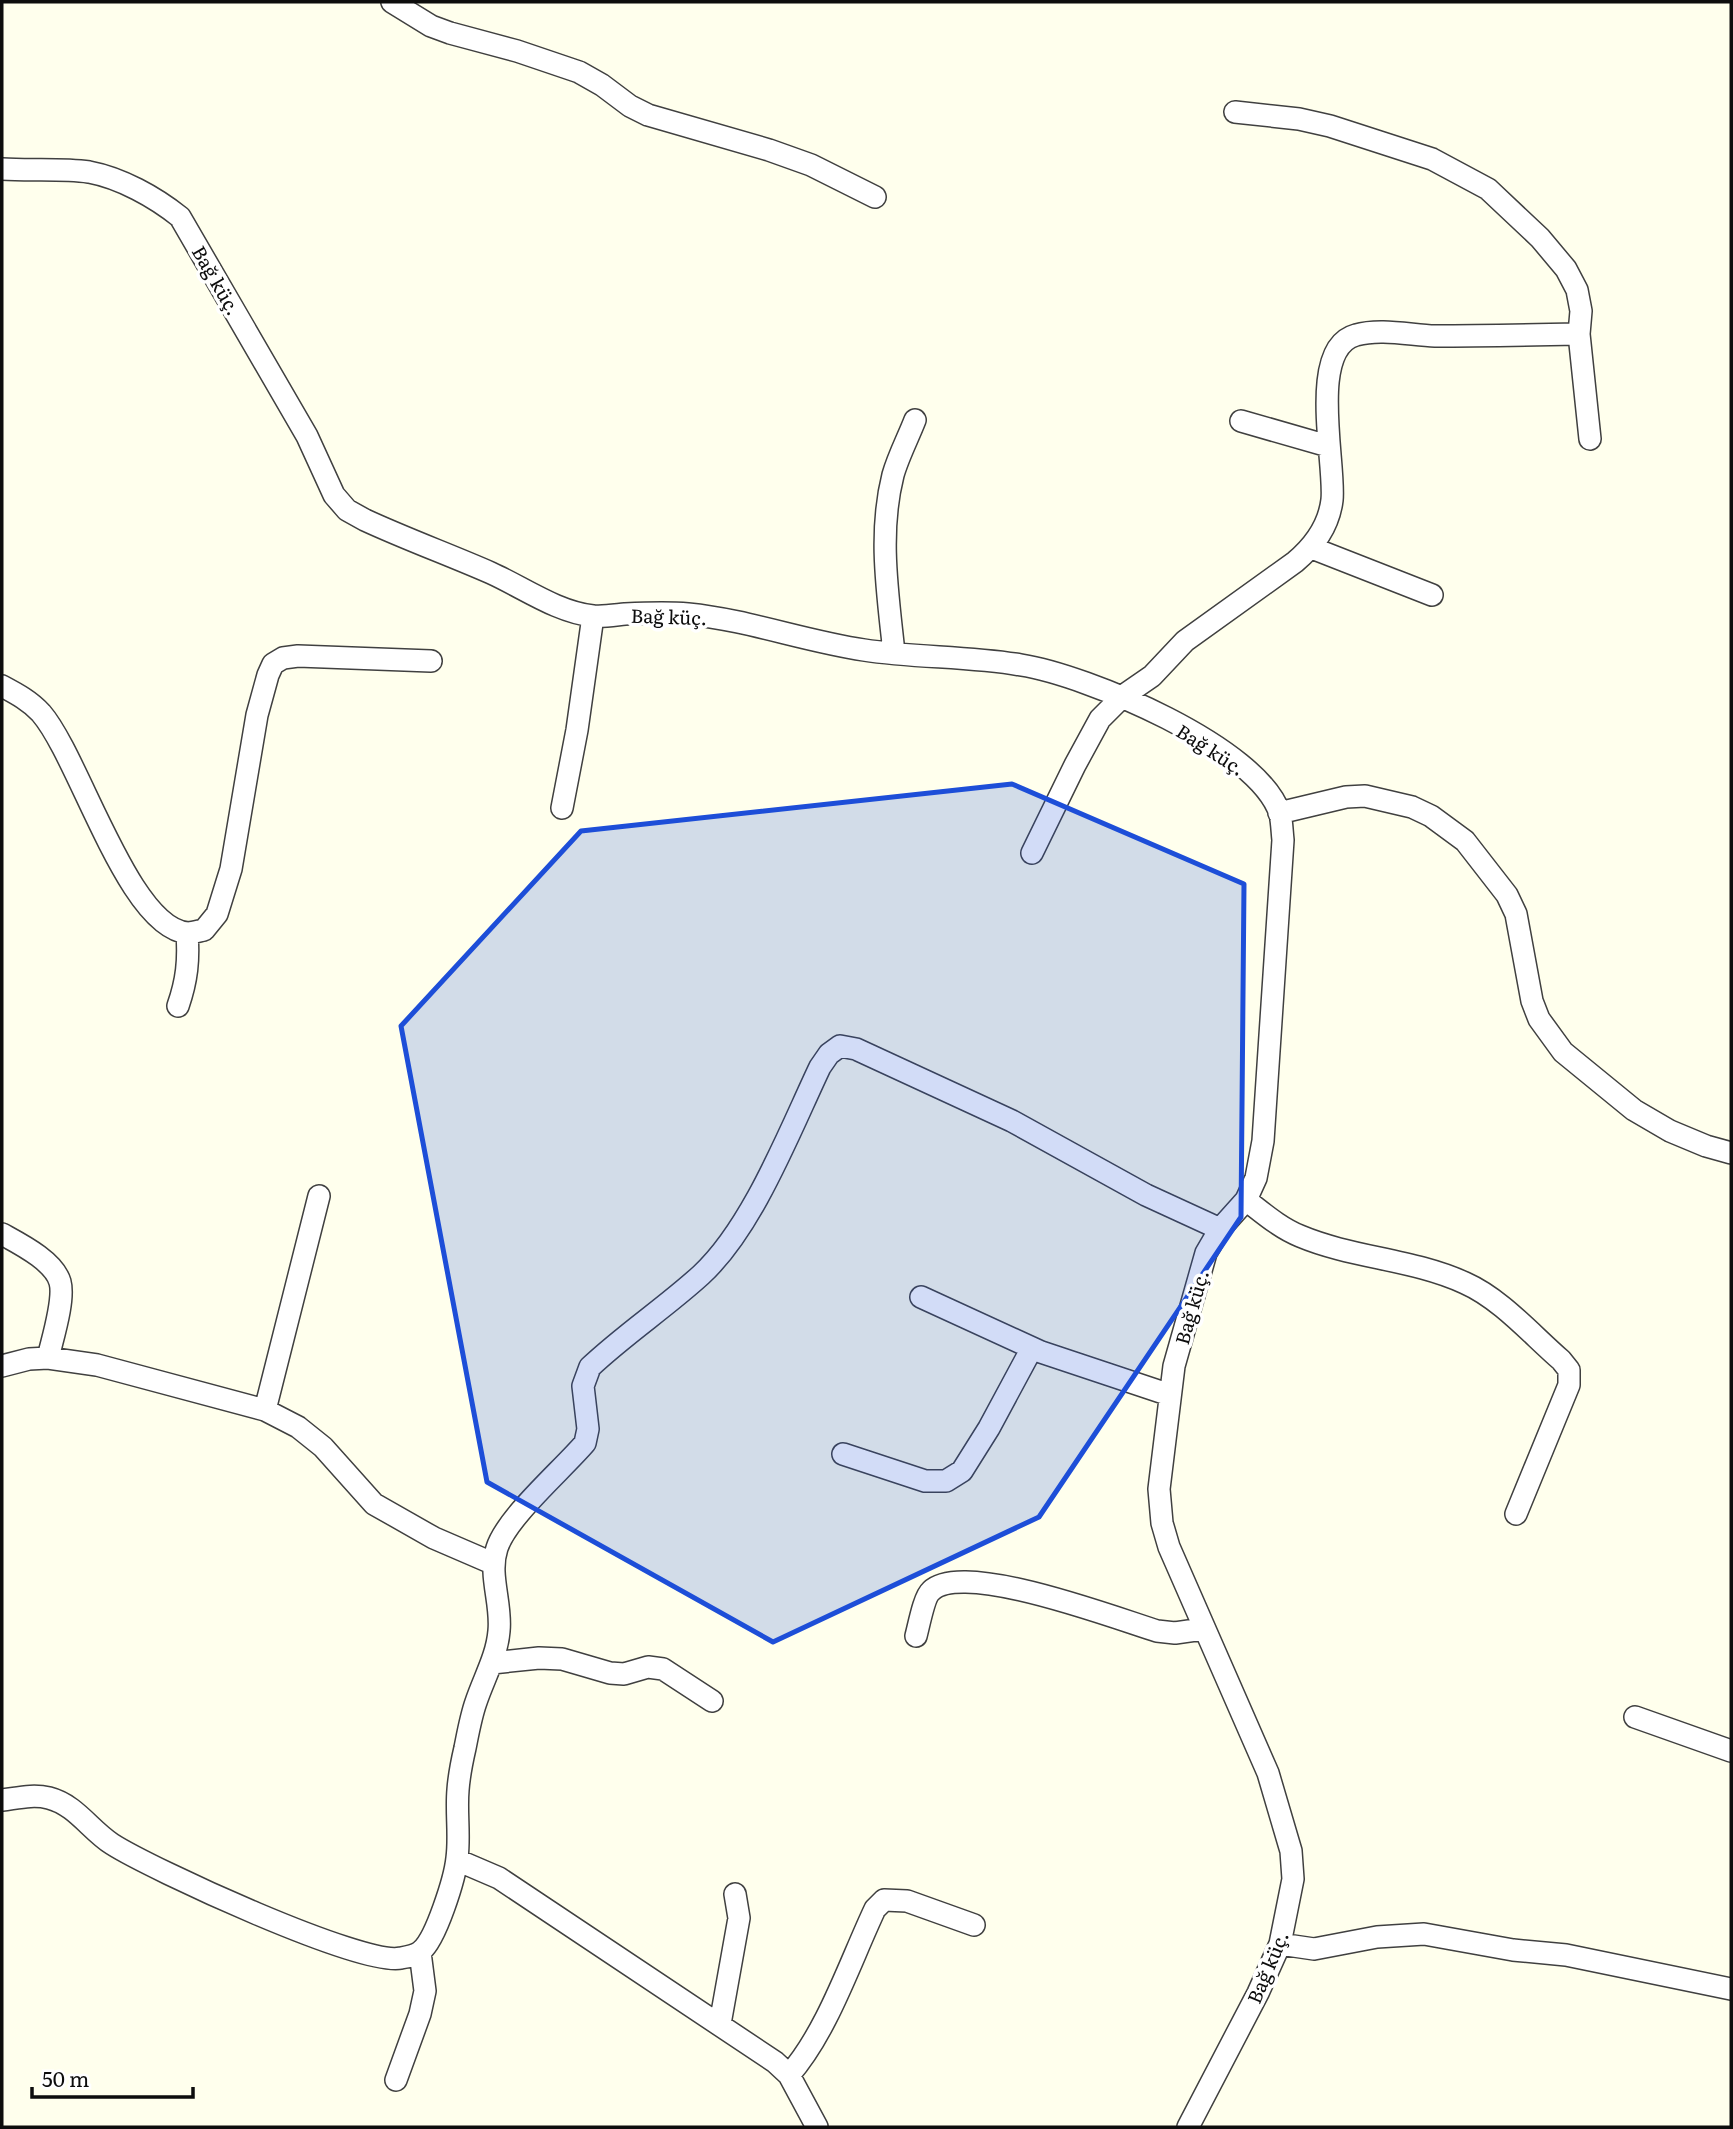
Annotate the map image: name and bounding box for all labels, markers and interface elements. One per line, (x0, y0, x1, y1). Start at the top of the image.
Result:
street label: Bağ küç. (186, 240, 248, 320)
street label: Bağ küç. (630, 601, 708, 631)
street label: Bağ küç. (1171, 716, 1251, 782)
street label: Bağ küç. (1167, 1266, 1215, 1348)
street label: Bağ küç. (1239, 1926, 1295, 2008)
scale bar (32, 2056, 192, 2100)
text: 50 m (42, 2062, 89, 2093)

